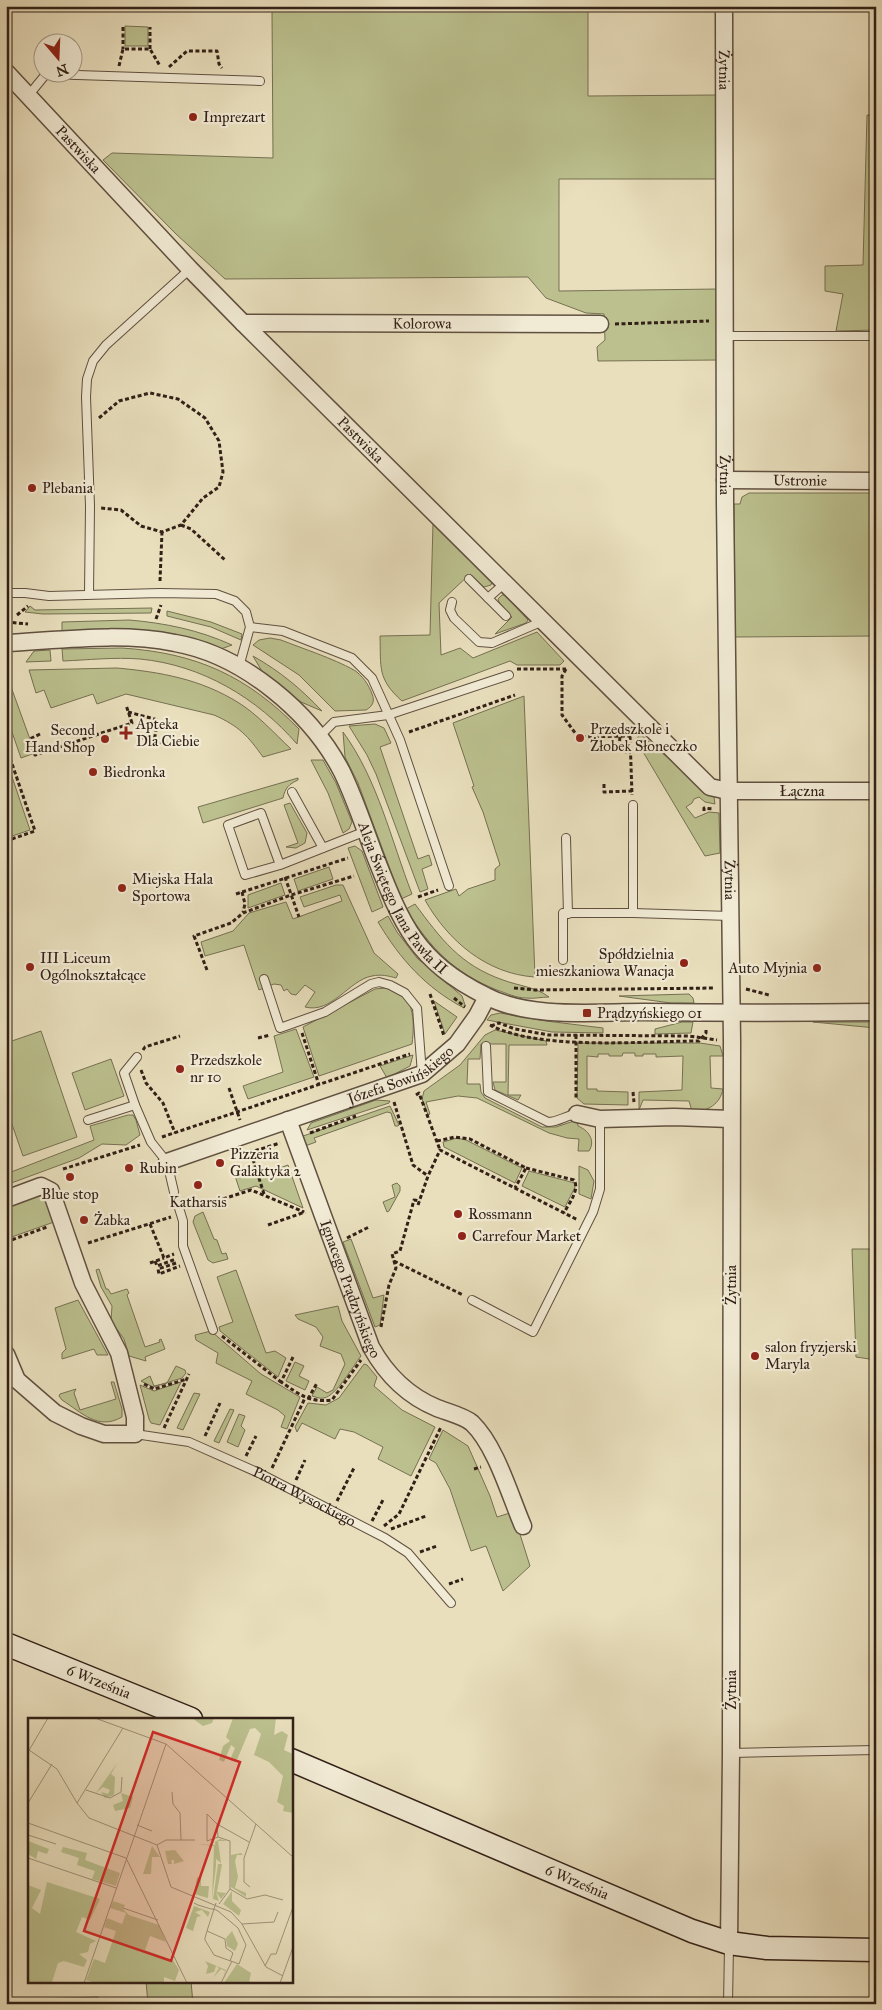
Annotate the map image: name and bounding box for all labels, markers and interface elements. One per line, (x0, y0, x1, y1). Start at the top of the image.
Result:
north arrow (32, 32, 82, 82)
street label: Żytnia (715, 50, 733, 91)
text: N (54, 60, 70, 80)
place label: Imprezart (203, 108, 266, 126)
marker: Imprezart (187, 111, 199, 123)
street label: Pastwiska (52, 122, 105, 177)
street label: Kolorowa (392, 314, 452, 333)
street label: Pastwiska (334, 413, 388, 467)
street label: Żytnia (716, 455, 734, 496)
street label: Ustronie (773, 471, 827, 490)
place label: Plebania (42, 479, 94, 497)
marker: Plebania (26, 482, 38, 494)
place label: Apteka Dla Ciebie (135, 715, 200, 750)
place label: Przedszkole i Żłobek Słoneczko (590, 720, 697, 755)
place label: Second Hand Shop (25, 721, 95, 756)
marker: Apteka Dla Ciebie (120, 727, 132, 739)
marker: Przedszkole i Żłobek Słoneczko (574, 732, 586, 744)
marker: Second Hand Shop (99, 733, 111, 745)
place label: Biedronka (103, 763, 166, 781)
marker: Biedronka (87, 766, 99, 778)
street label: Łączna (779, 782, 825, 800)
street label: Aleja Świętego Jana Pawła II (354, 818, 451, 978)
street label: Żytnia (721, 860, 739, 901)
place label: Miejska Hala Sportowa (132, 870, 214, 905)
marker: Miejska Hala Sportowa (116, 882, 128, 894)
place label: Spółdzielnia mieszkaniowa Wanacja (536, 945, 675, 980)
place label: III Liceum Ogólnokształcące (40, 949, 146, 984)
marker: Spółdzielnia mieszkaniowa Wanacja (678, 957, 690, 969)
place label: Auto Myjnia (728, 959, 808, 977)
marker: III Liceum Ogólnokształcące (24, 961, 36, 973)
marker: Auto Myjnia (811, 962, 823, 974)
place label: Prądzyńskiego 01 (597, 1004, 702, 1022)
marker: Prądzyńskiego 01 (581, 1007, 593, 1019)
street label: Józefa Sowińskiego (343, 1042, 458, 1110)
place label: Przedszkole nr 10 (190, 1051, 262, 1086)
marker: Przedszkole nr 10 (174, 1063, 186, 1075)
place label: Pizzeria Galaktyka 2 (230, 1145, 301, 1180)
marker: Pizzeria Galaktyka 2 (214, 1157, 226, 1169)
place label: Rubin (139, 1159, 177, 1177)
marker: Rubin (123, 1162, 135, 1174)
marker: Blue stop (64, 1171, 76, 1183)
marker: Katharsis (192, 1179, 204, 1191)
place label: Blue stop (41, 1185, 99, 1203)
place label: Katharsis (169, 1193, 227, 1211)
place label: Rossmann (468, 1205, 532, 1223)
marker: Rossmann (452, 1208, 464, 1220)
place label: Żabka (94, 1211, 131, 1229)
marker: Żabka (78, 1214, 90, 1226)
street label: Ignacego Prądzyńskiego (316, 1218, 385, 1362)
place label: Carrefour Market (472, 1227, 582, 1245)
marker: Carrefour Market (456, 1230, 468, 1242)
street label: Żytnia (722, 1264, 740, 1305)
place label: salon fryzjerski Maryla (765, 1338, 857, 1373)
marker: salon fryzjerski Maryla (749, 1350, 761, 1362)
street label: Piotra Wysockiego (250, 1462, 359, 1530)
street label: 6 Września (64, 1661, 134, 1703)
street label: Żytnia (722, 1669, 740, 1710)
inset map (28, 1718, 292, 1982)
street label: 6 Września (543, 1860, 612, 1904)

